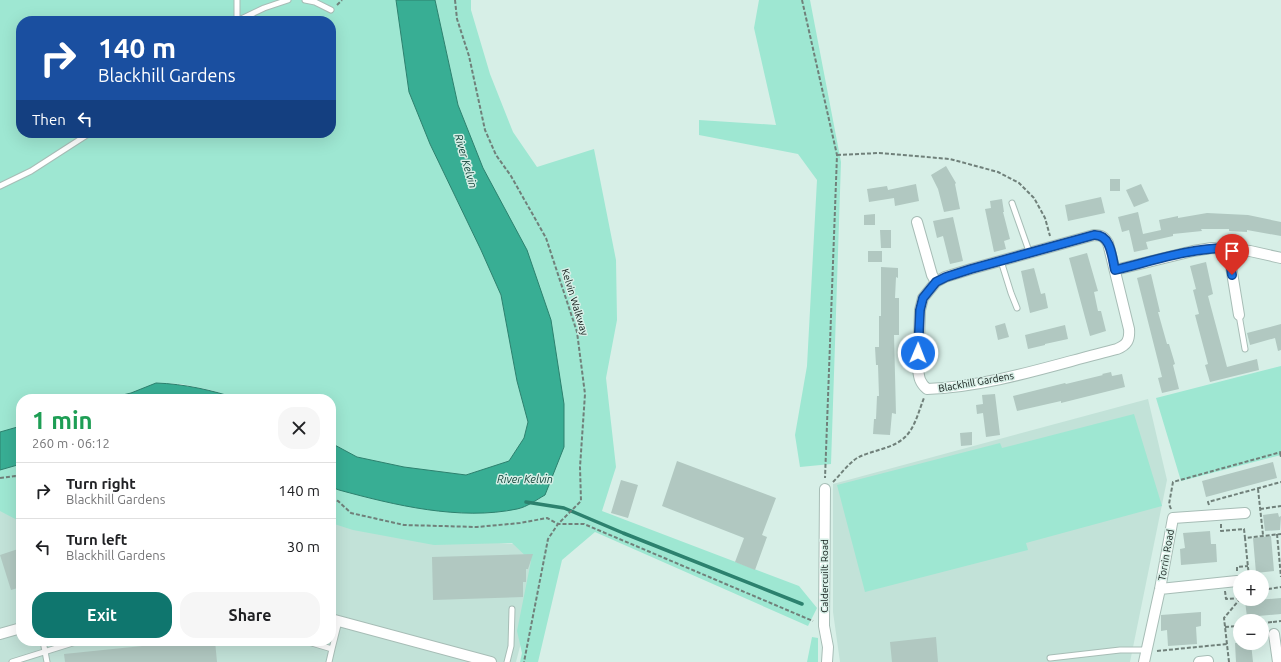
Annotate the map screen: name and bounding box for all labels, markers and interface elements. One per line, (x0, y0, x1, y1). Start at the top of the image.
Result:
icon: right (32, 32, 84, 84)
text: 140 m (98, 32, 176, 63)
text: Blackhill Gardens (98, 65, 236, 85)
icon: left (74, 108, 96, 130)
text: Then (32, 111, 66, 128)
water label: River Kelvin (453, 132, 479, 190)
pin (1215, 234, 1249, 275)
icon: arrive (1221, 240, 1243, 262)
street label: Kelvin Walkway (560, 267, 590, 337)
position arrow (897, 332, 939, 374)
street label: Blackhill Gardens (937, 370, 1015, 394)
text: 1 min (32, 407, 93, 434)
button: close (278, 407, 320, 449)
text: 260 m · 06:12 (32, 436, 110, 450)
water label: River Kelvin (497, 473, 553, 485)
text: Turn right (66, 475, 136, 492)
icon: right (32, 480, 54, 502)
text: 140 m (278, 482, 320, 499)
text: Blackhill Gardens (66, 492, 165, 506)
street label: Torrin Road (1156, 528, 1176, 582)
text: Turn left (66, 531, 127, 548)
icon: left (32, 536, 54, 558)
text: 30 m (287, 538, 320, 555)
street label: Caldercuilt Road (819, 539, 830, 613)
text: Blackhill Gardens (66, 548, 165, 562)
map controls (1233, 570, 1269, 650)
button: + (1233, 570, 1269, 606)
button: Exit (32, 592, 172, 638)
button: Share (180, 592, 320, 638)
button: − (1233, 614, 1269, 650)

